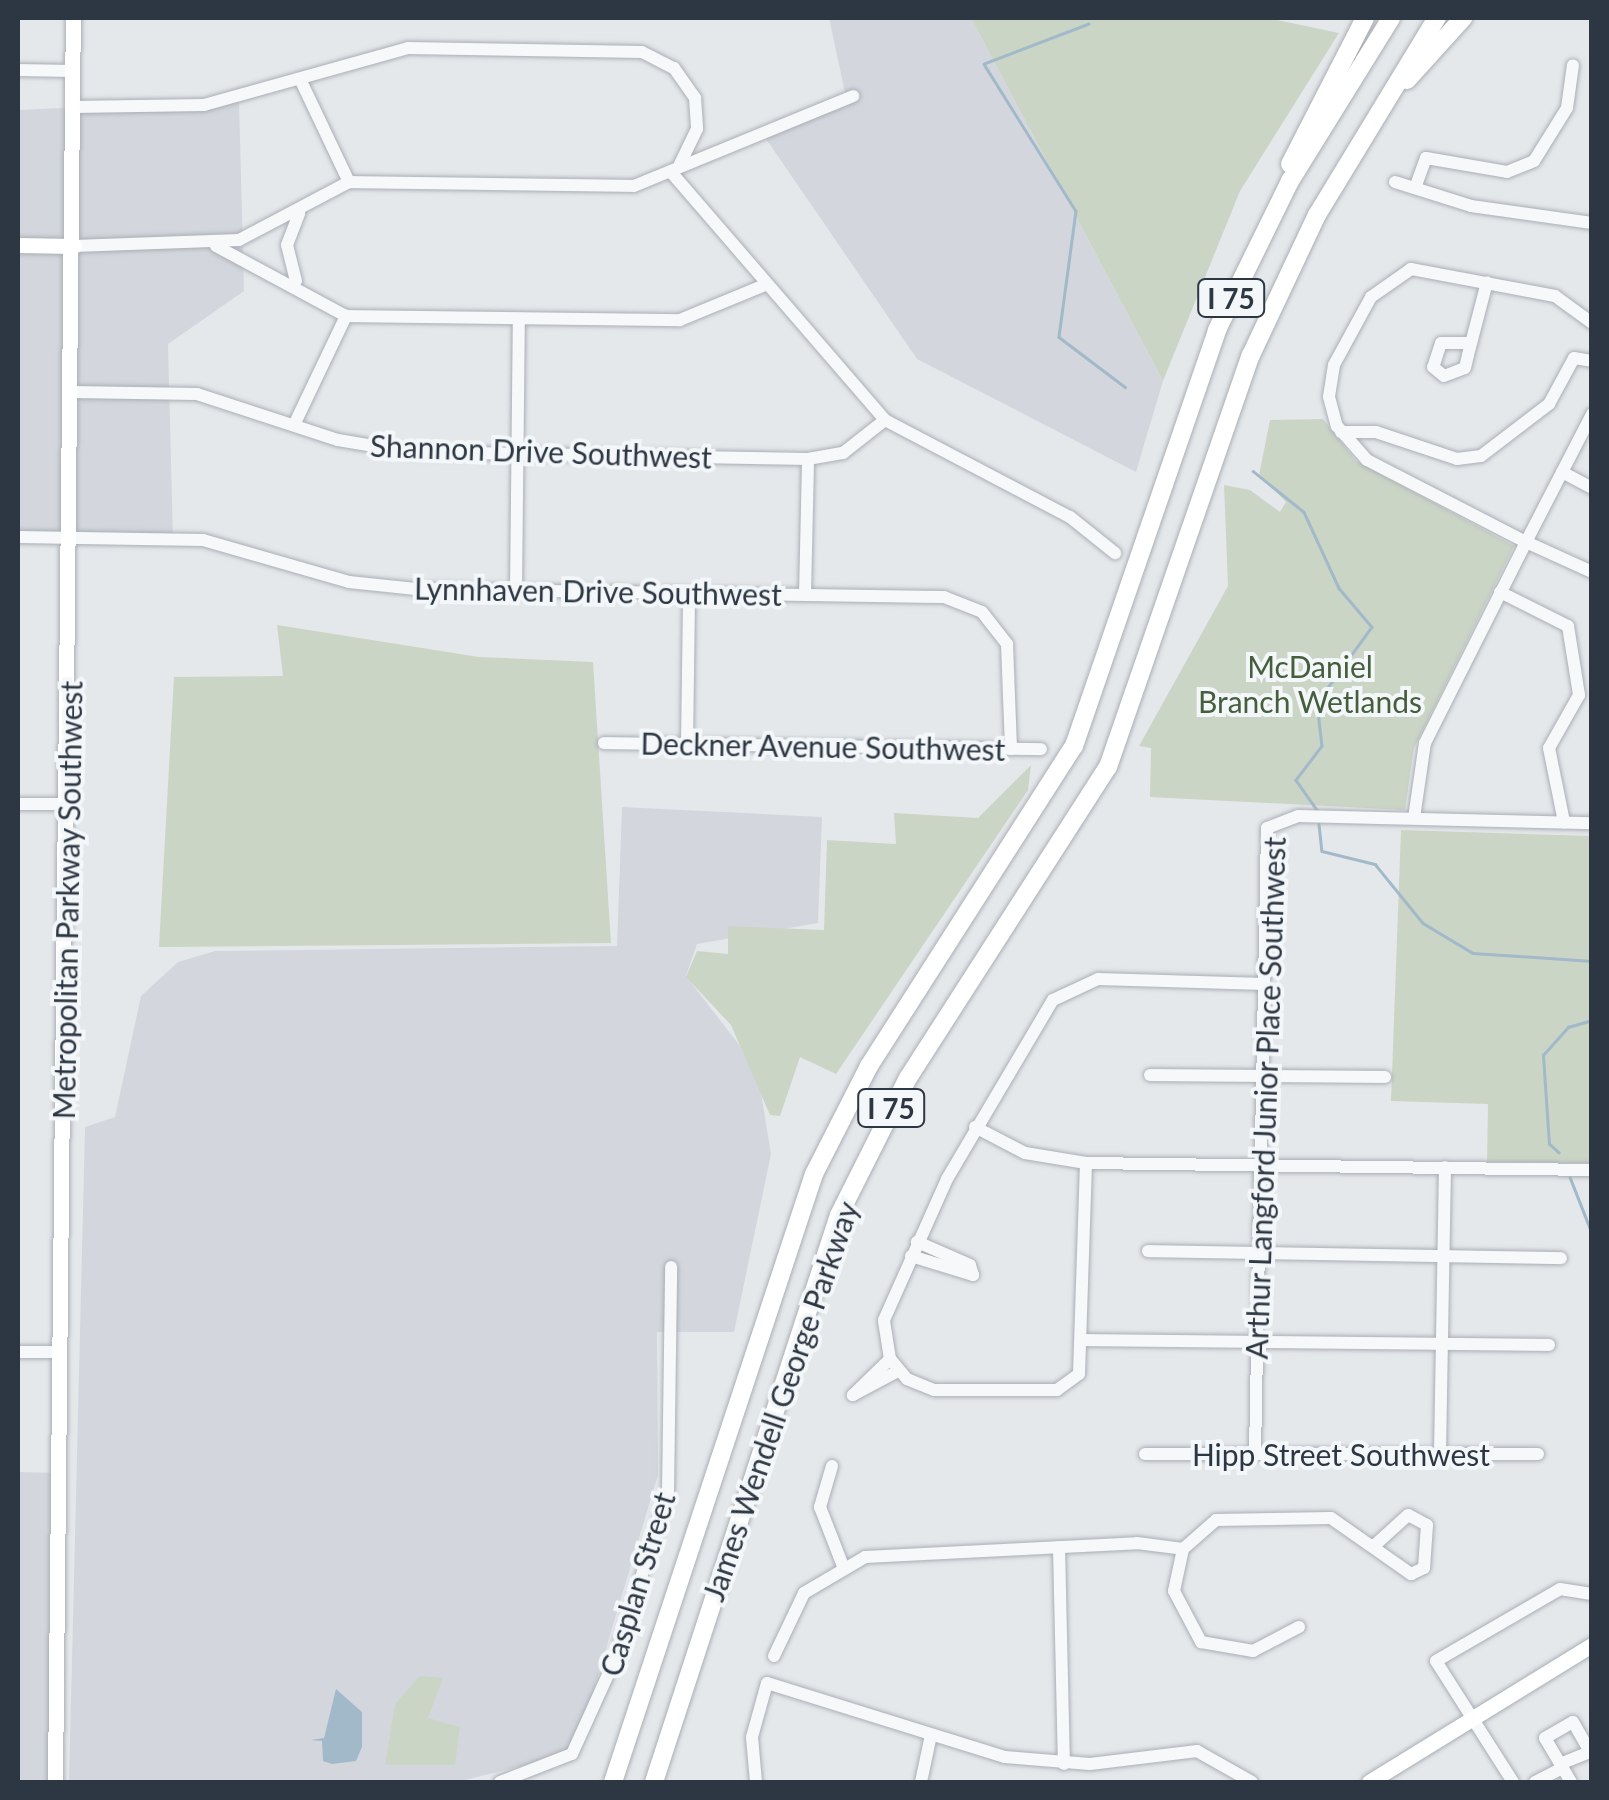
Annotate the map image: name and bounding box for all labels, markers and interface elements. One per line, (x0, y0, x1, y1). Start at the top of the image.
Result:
road number: I 75 (1196, 275, 1266, 321)
street label: Shannon Drive Southwest (369, 427, 713, 475)
street label: Lynnhaven Drive Southwest (414, 570, 782, 612)
park label: McDaniel Branch Wetlands (1198, 648, 1422, 718)
street label: Metropolitan Parkway Southwest (45, 680, 89, 1120)
street label: Deckner Avenue Southwest (639, 725, 1007, 767)
street label: Arthur Langford Junior Place Southwest (1238, 835, 1292, 1361)
road number: I 75 (856, 1085, 926, 1131)
street label: James Wendell George Parkway (695, 1196, 865, 1606)
street label: Hipp Street Southwest (1192, 1436, 1490, 1472)
street label: Casplan Street (592, 1488, 682, 1680)

